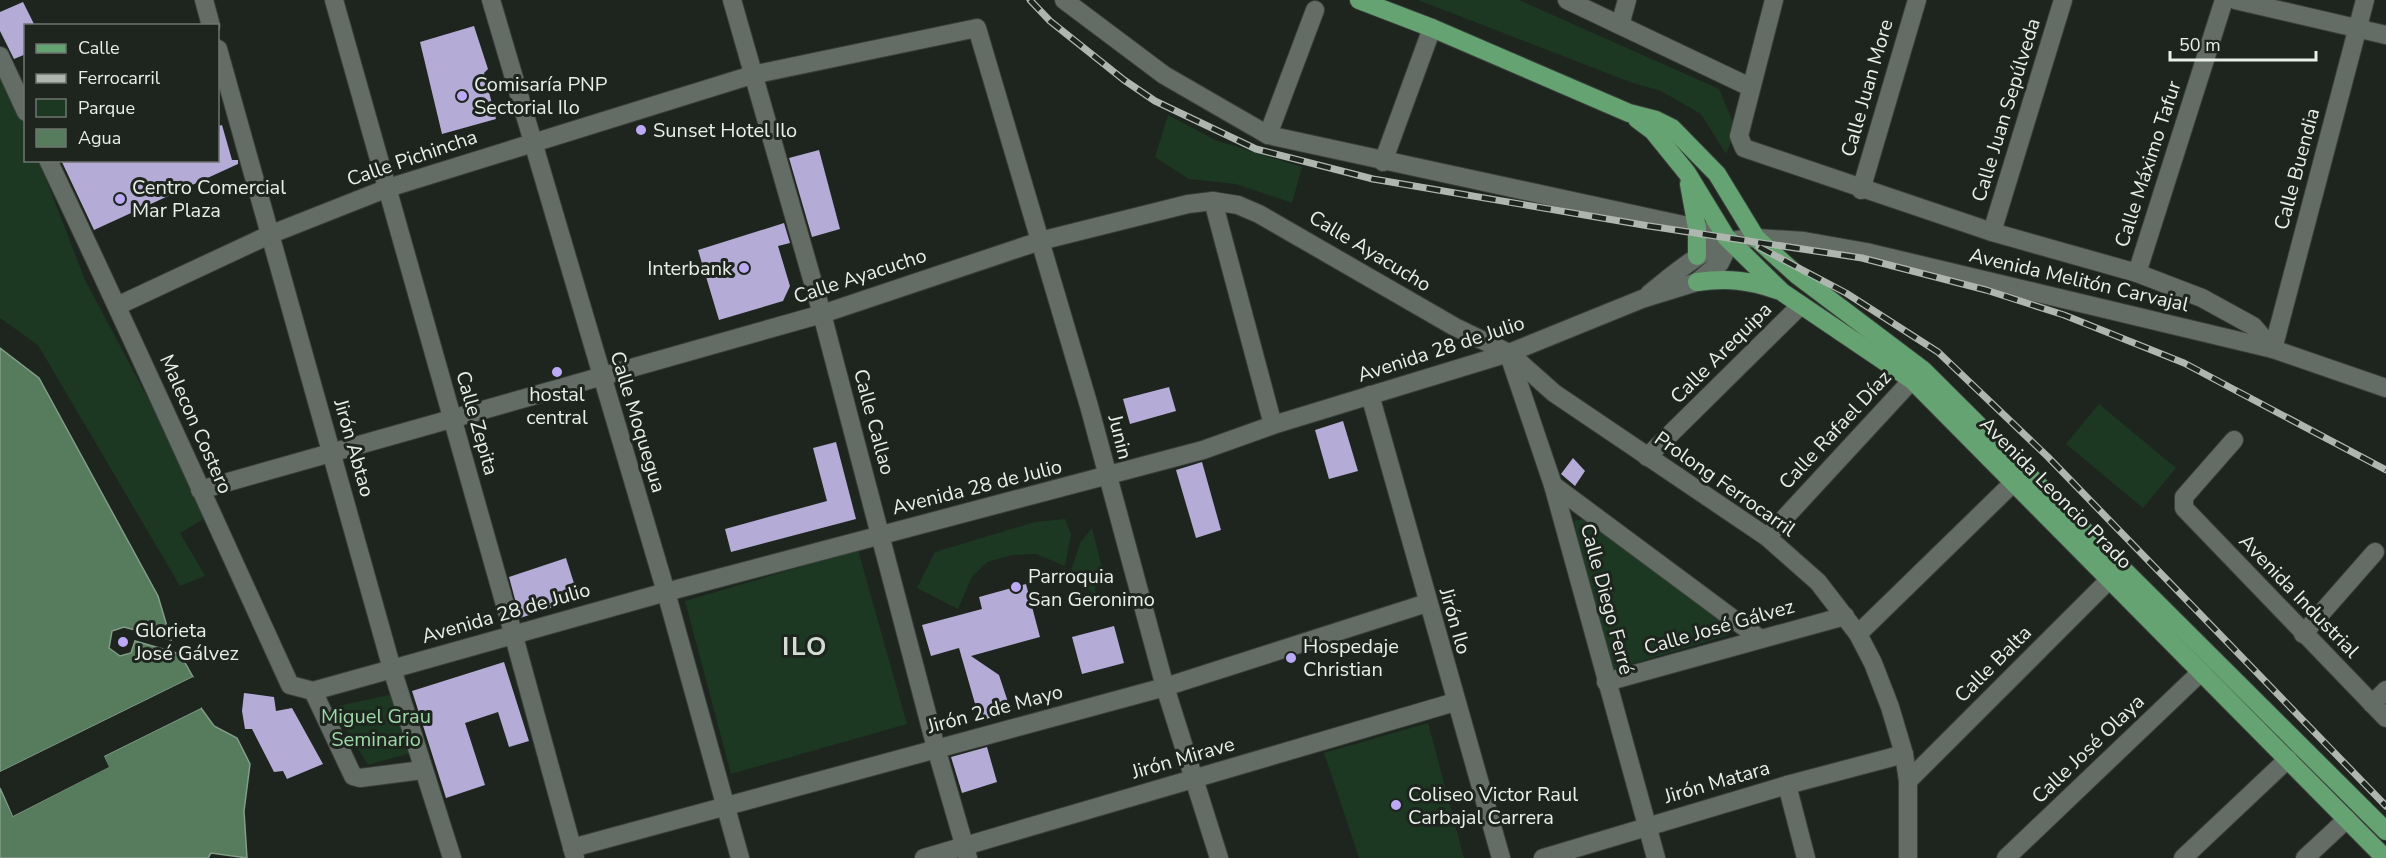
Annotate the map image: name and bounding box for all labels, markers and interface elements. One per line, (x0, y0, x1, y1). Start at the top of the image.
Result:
street label: Calle Juan Sepúlveda (1965, 15, 2047, 205)
street label: Calle Juan More (1834, 16, 1900, 160)
legend (24, 24, 219, 162)
scale bar (2170, 24, 2316, 62)
text: 50 m (2179, 33, 2221, 57)
text: Calle (78, 36, 120, 60)
text: Ferrocarril (78, 66, 161, 90)
place label: Comisaría PNP Sectorial Ilo (474, 71, 608, 121)
street label: Calle Máximo Tafur (2108, 77, 2188, 251)
marker: Comisaría PNP Sectorial Ilo (455, 89, 469, 103)
text: Parque (78, 96, 135, 120)
street label: Calle Buendia (2268, 105, 2326, 233)
place label: Sunset Hotel Ilo (653, 117, 797, 144)
street label: Calle Pichincha (343, 123, 481, 193)
marker: Sunset Hotel Ilo (634, 123, 648, 137)
text: Agua (78, 126, 121, 150)
place label: Centro Comercial Mar Plaza (132, 174, 286, 224)
marker: Centro Comercial Mar Plaza (113, 192, 127, 206)
street label: Calle Ayacucho (1304, 204, 1436, 298)
street label: Calle Ayacucho (790, 242, 930, 310)
street label: Avenida Melitón Carvajal (1967, 242, 2191, 318)
place label: Interbank (647, 255, 733, 282)
marker: Interbank (737, 261, 751, 275)
street label: Calle Arequipa (1664, 296, 1778, 410)
street label: Avenida 28 de Julio (1354, 309, 1528, 389)
street label: Calle Moquegua (604, 348, 672, 496)
street label: Malecon Costero (153, 350, 239, 498)
marker: hostal central (550, 365, 564, 379)
street label: Calle Rafael Díaz (1773, 365, 1897, 495)
street label: Calle Callao (847, 366, 901, 478)
street label: Calle Zepita (449, 368, 505, 478)
place label: hostal central (526, 381, 588, 431)
street label: Jirón Abtao (327, 395, 381, 500)
street label: Junin (1101, 411, 1139, 462)
street label: Avenida Leoncio Prado (1974, 411, 2138, 575)
street label: Prolong Ferrocarril (1649, 425, 1801, 543)
street label: Avenida 28 de Julio (889, 453, 1065, 521)
street label: Calle Diego Ferré (1574, 520, 1640, 678)
street label: Avenida Industrial (2233, 528, 2365, 664)
place label: Parroquia San Geronimo (1028, 563, 1155, 613)
street label: Avenida 28 de Julio (419, 576, 593, 650)
marker: Parroquia San Geronimo (1009, 580, 1023, 594)
street label: Jirón Ilo (1432, 584, 1477, 657)
street label: Calle José Gálvez (1641, 593, 1797, 661)
place label: Glorieta José Gálvez (134, 617, 239, 667)
street label: Calle Balta (1949, 620, 2037, 708)
district label: ILO (782, 629, 828, 664)
place label: Hospedaje Christian (1303, 633, 1399, 683)
marker: Glorieta José Gálvez (116, 635, 130, 649)
marker: Hospedaje Christian (1284, 651, 1298, 665)
street label: Jirón 2 de Mayo (923, 678, 1066, 740)
street label: Calle José Olaya (2026, 688, 2150, 810)
park label: Miguel Grau Seminario (321, 703, 431, 753)
street label: Jirón Mirave (1127, 730, 1238, 786)
street label: Jirón Matara (1660, 754, 1773, 810)
place label: Coliseo Victor Raul Carbajal Carrera (1408, 781, 1578, 831)
marker: Coliseo Victor Raul Carbajal Carrera (1389, 798, 1403, 812)

